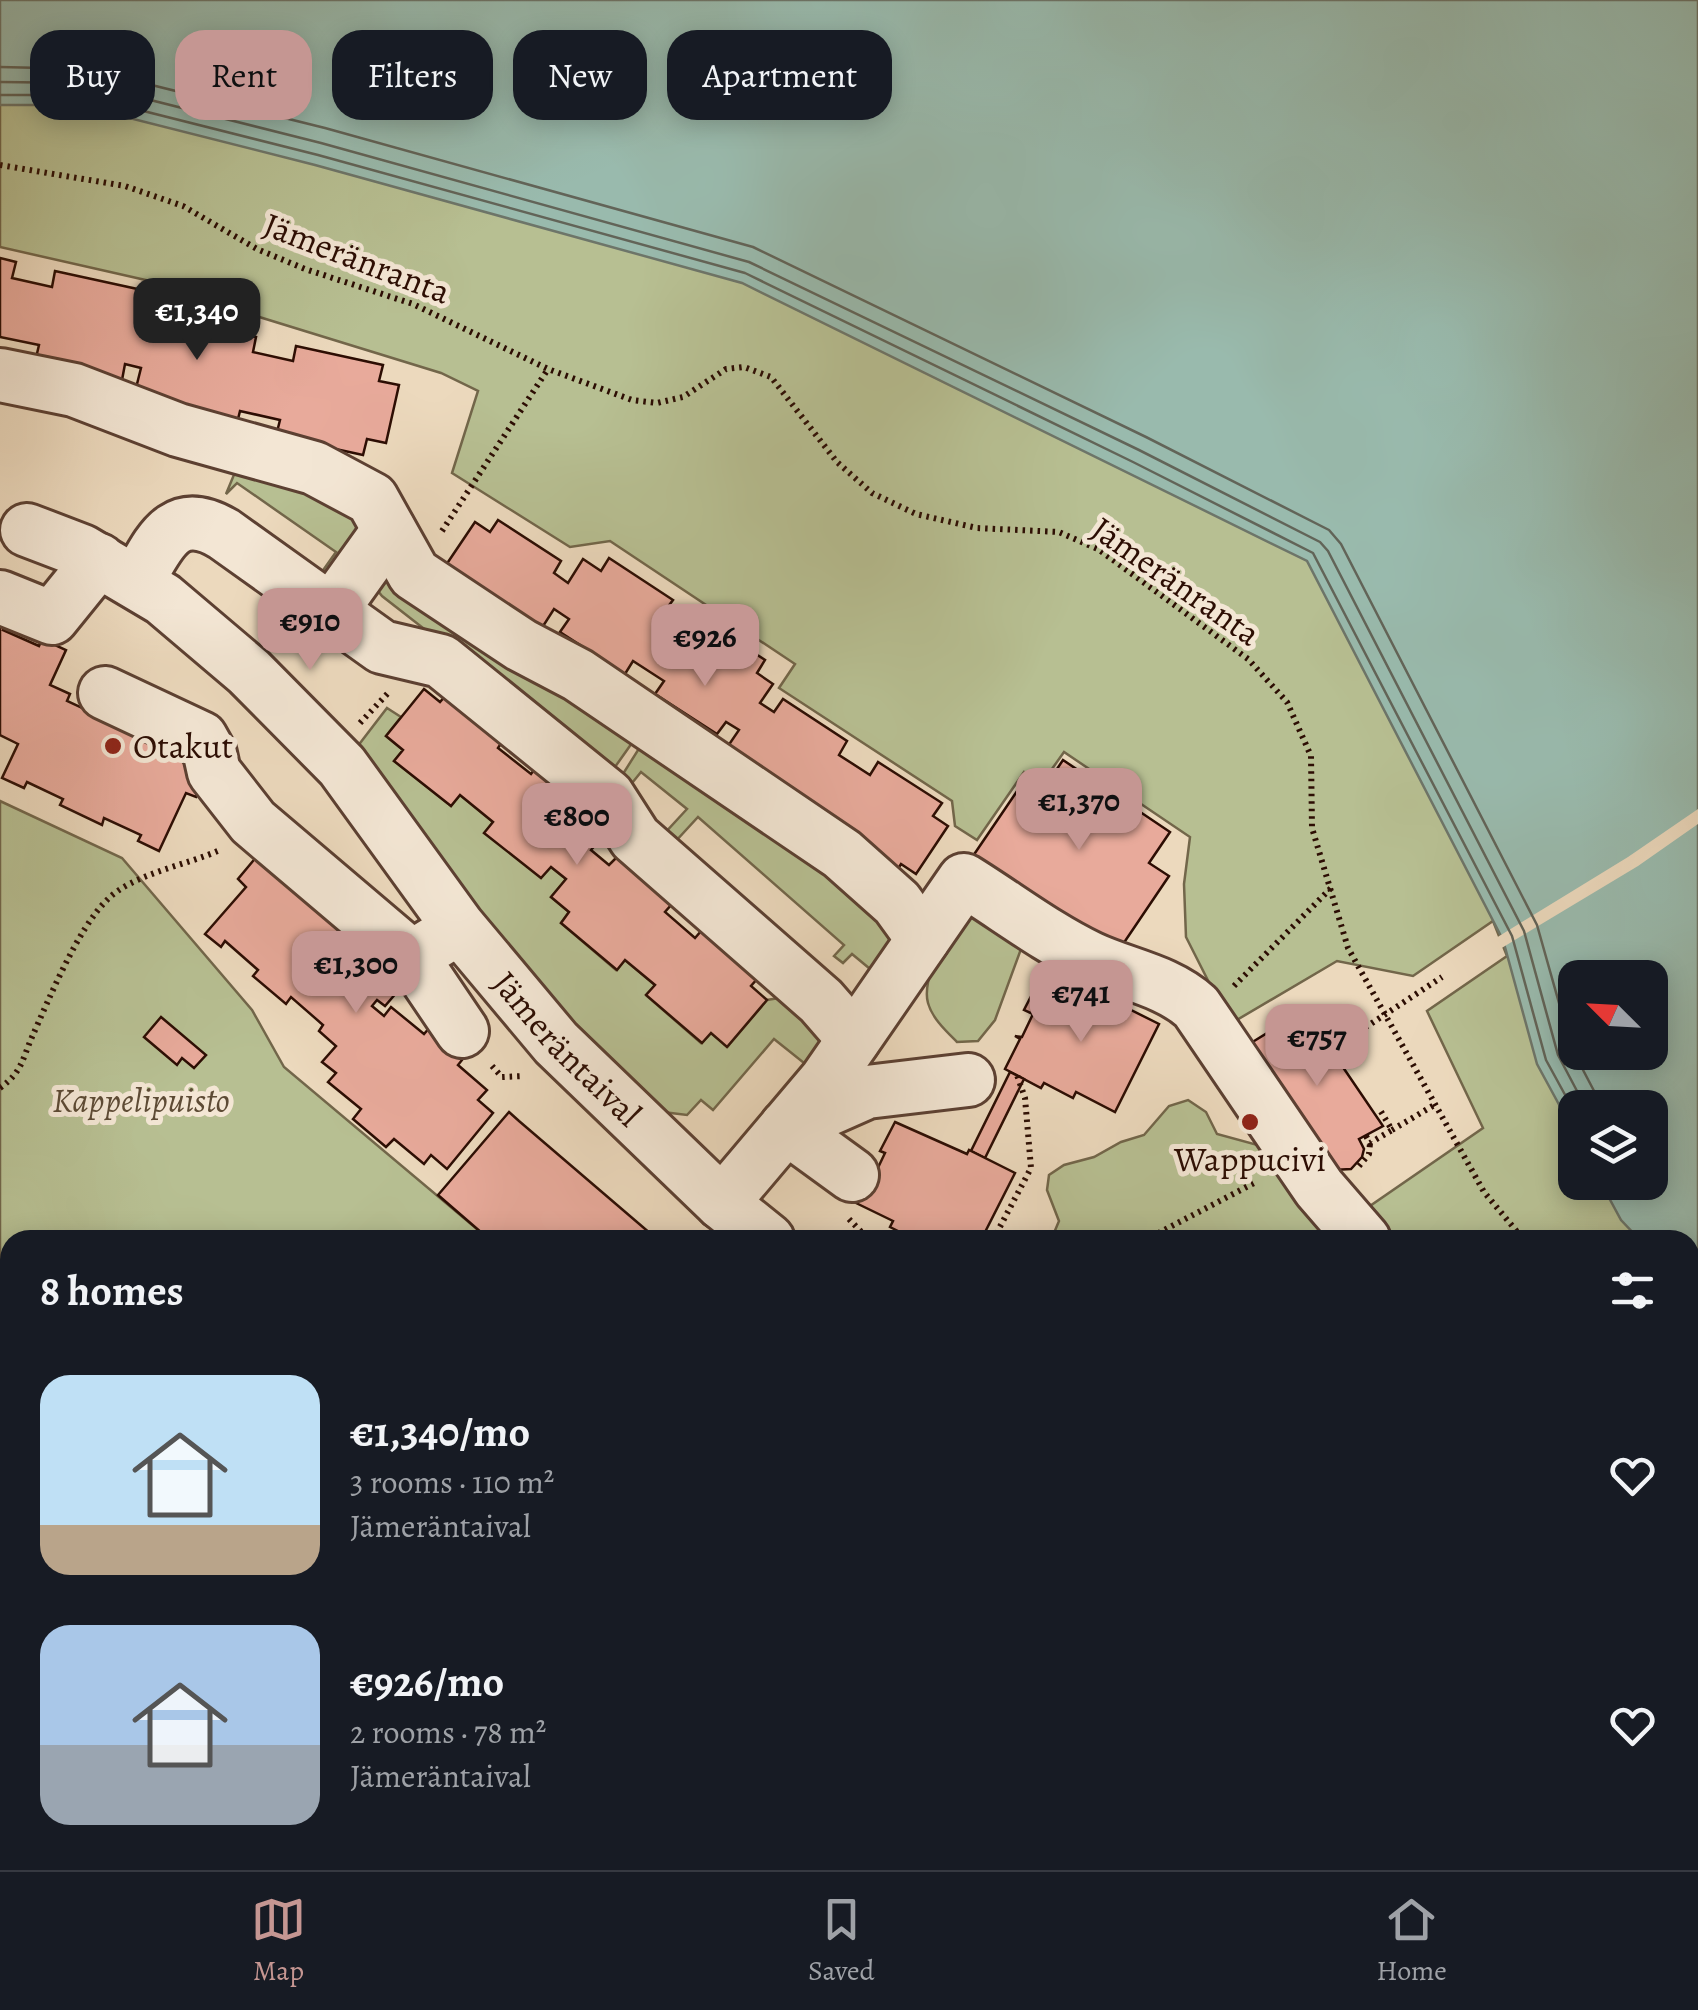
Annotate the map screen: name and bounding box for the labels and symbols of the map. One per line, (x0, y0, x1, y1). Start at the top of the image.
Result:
street label: Jämeränranta (257, 200, 458, 316)
pin: €1,340 (116, 278, 278, 363)
street label: Jämeränranta (1082, 505, 1271, 657)
pin: €910 (251, 588, 369, 673)
pin: €926 (646, 604, 764, 689)
place label: Otakut (133, 722, 233, 770)
marker: Otakut (102, 735, 124, 757)
pin: €1,370 (998, 768, 1160, 853)
pin: €800 (518, 783, 636, 868)
pin: €1,300 (275, 931, 437, 1016)
pin: €741 (1022, 960, 1140, 1045)
north arrow (1558, 960, 1668, 1070)
street label: Jämeräntaival (482, 961, 652, 1137)
pin: €757 (1258, 1004, 1376, 1089)
park label: Kappelipuisto (52, 1076, 230, 1124)
marker: Wappucivi (1239, 1111, 1261, 1133)
place label: Wappucivi (1173, 1135, 1326, 1183)

